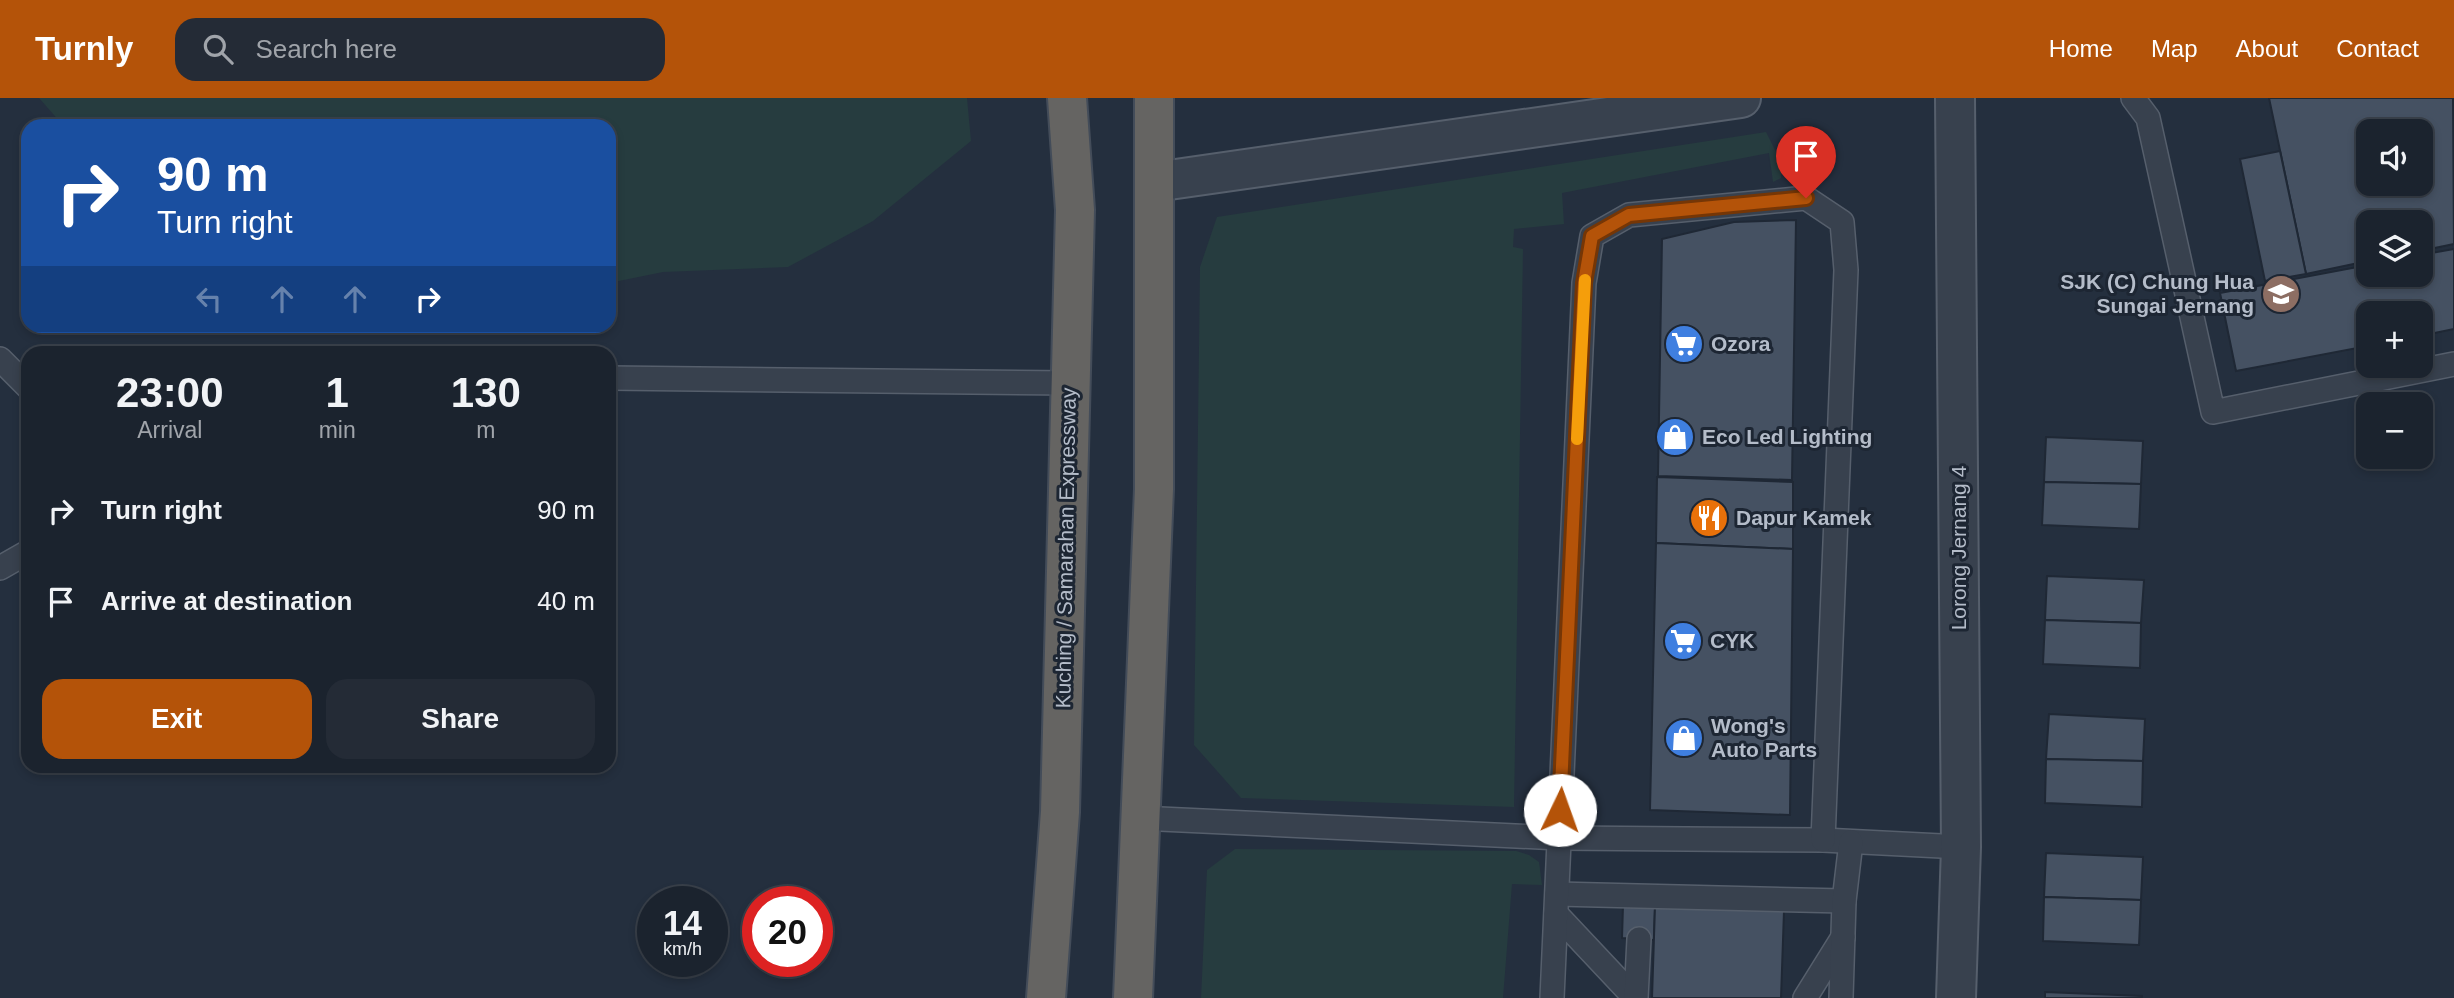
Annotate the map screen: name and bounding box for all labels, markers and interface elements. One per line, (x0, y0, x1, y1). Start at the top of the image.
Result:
search box (175, 18, 665, 81)
text: Turnly (35, 30, 133, 67)
icon: search (199, 30, 237, 68)
text: Search here (255, 34, 397, 64)
text: Home (2049, 35, 2113, 62)
text: Map (2151, 35, 2198, 62)
text: About (2236, 35, 2298, 62)
text: Contact (2336, 35, 2419, 62)
map controls (2356, 119, 2433, 469)
button: sound (2356, 119, 2433, 196)
pin (1776, 126, 1836, 198)
icon: arrive (1787, 137, 1825, 175)
icon: right (42, 147, 133, 238)
text: 90 m (157, 147, 269, 201)
text: Turn right (157, 204, 293, 240)
button: layers (2356, 210, 2433, 287)
place label: SJK (C) Chung Hua Sungai Jernang (2060, 270, 2254, 317)
school or university icon: SJK (C) Chung Hua Sungai Jernang (2260, 273, 2302, 315)
icon: left (190, 280, 228, 318)
icon: ahead (263, 280, 301, 318)
icon: ahead (336, 280, 374, 318)
icon: right (409, 280, 447, 318)
button: + (2356, 301, 2433, 378)
supermarket icon: Ozora (1663, 323, 1705, 365)
place label: Ozora (1711, 332, 1771, 355)
text: 23:00 (116, 369, 224, 416)
text: 1 (325, 369, 349, 416)
text: 130 (451, 369, 521, 416)
street label: Kuching / Samarahan Expressway (1051, 387, 1080, 709)
button: − (2356, 392, 2433, 469)
shop icon: Eco Led Lighting (1654, 416, 1696, 458)
text: Arrival (137, 417, 202, 443)
text: min (319, 417, 356, 443)
text: m (476, 417, 495, 443)
place label: Eco Led Lighting (1702, 425, 1872, 448)
street label: Lorong Jernang 4 (1947, 465, 1970, 630)
icon: right (42, 492, 80, 530)
text: Turn right (101, 495, 222, 525)
text: 90 m (537, 495, 595, 525)
restaurant icon: Dapur Kamek (1688, 497, 1730, 539)
place label: Dapur Kamek (1736, 506, 1872, 529)
icon: arrive (42, 583, 80, 621)
text: Arrive at destination (101, 586, 352, 616)
text: 40 m (537, 586, 595, 616)
supermarket icon: CYK (1662, 620, 1704, 662)
place label: CYK (1710, 629, 1754, 652)
button: Exit (42, 679, 312, 759)
button: Share (326, 679, 595, 759)
place label: Wong's Auto Parts (1711, 714, 1817, 761)
shop icon: Wong's Auto Parts (1663, 717, 1705, 759)
position arrow (1523, 773, 1597, 847)
speed limit sign: 20 (742, 886, 833, 977)
text: 14 (663, 903, 702, 942)
text: km/h (663, 939, 702, 959)

